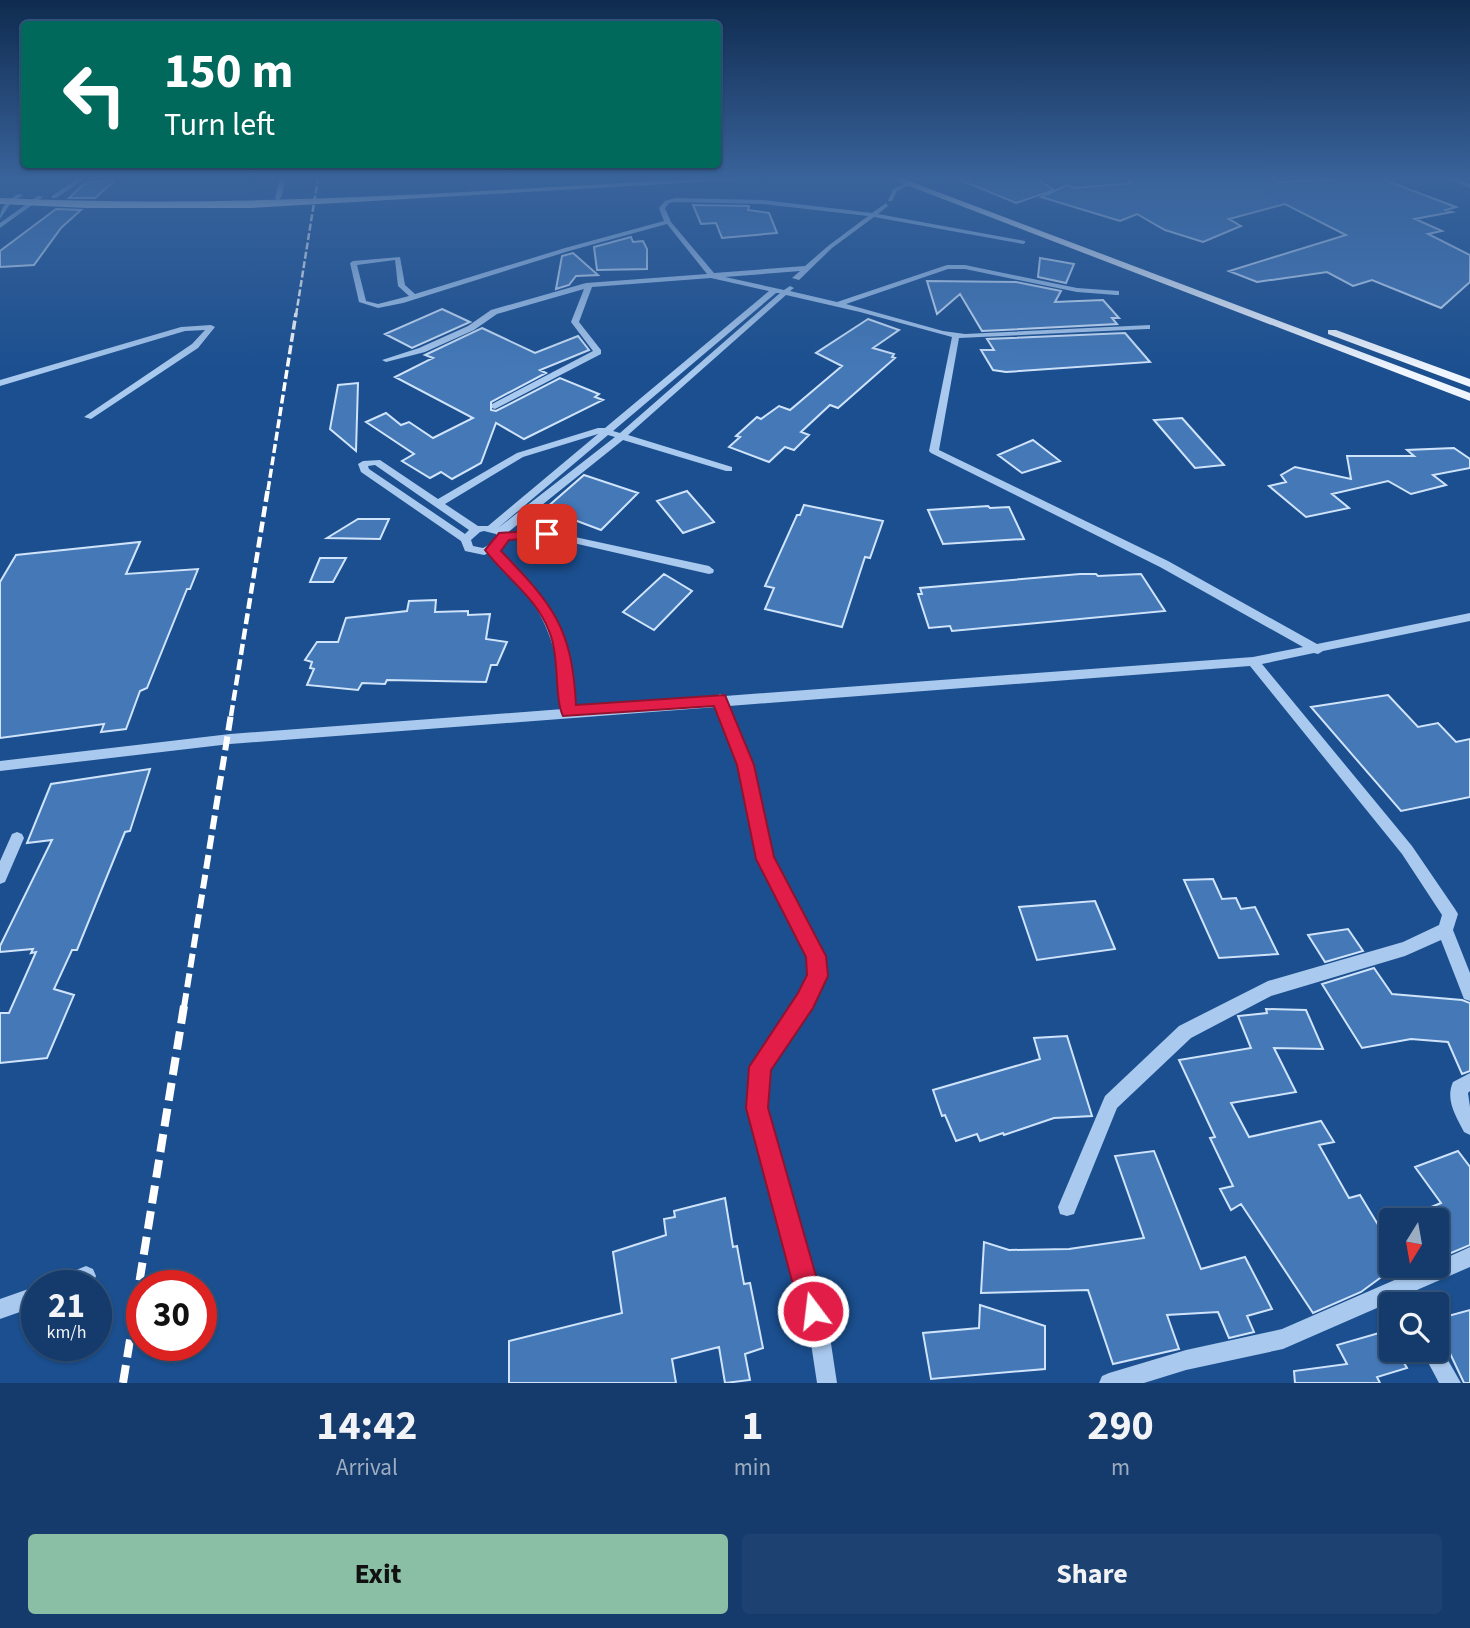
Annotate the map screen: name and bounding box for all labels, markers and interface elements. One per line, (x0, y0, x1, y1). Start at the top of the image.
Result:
text: 150 m (164, 37, 293, 107)
icon: left (49, 49, 140, 140)
text: Turn left (164, 102, 275, 148)
pin (517, 504, 577, 564)
icon: arrive (528, 515, 566, 553)
north arrow (1379, 1208, 1449, 1278)
map controls (1379, 1208, 1449, 1362)
speed limit sign: 30 (126, 1270, 217, 1361)
position arrow (776, 1274, 850, 1348)
text: 21 (48, 1281, 85, 1331)
button: search (1379, 1292, 1449, 1362)
text: km/h (47, 1320, 86, 1345)
text: 14:42 (316, 1396, 418, 1456)
text: 1 (741, 1396, 763, 1456)
text: 290 (1087, 1396, 1154, 1456)
text: Arrival (336, 1451, 398, 1484)
text: min (734, 1451, 771, 1484)
text: m (1111, 1451, 1130, 1484)
button: Exit (28, 1534, 728, 1614)
button: Share (742, 1534, 1442, 1614)

